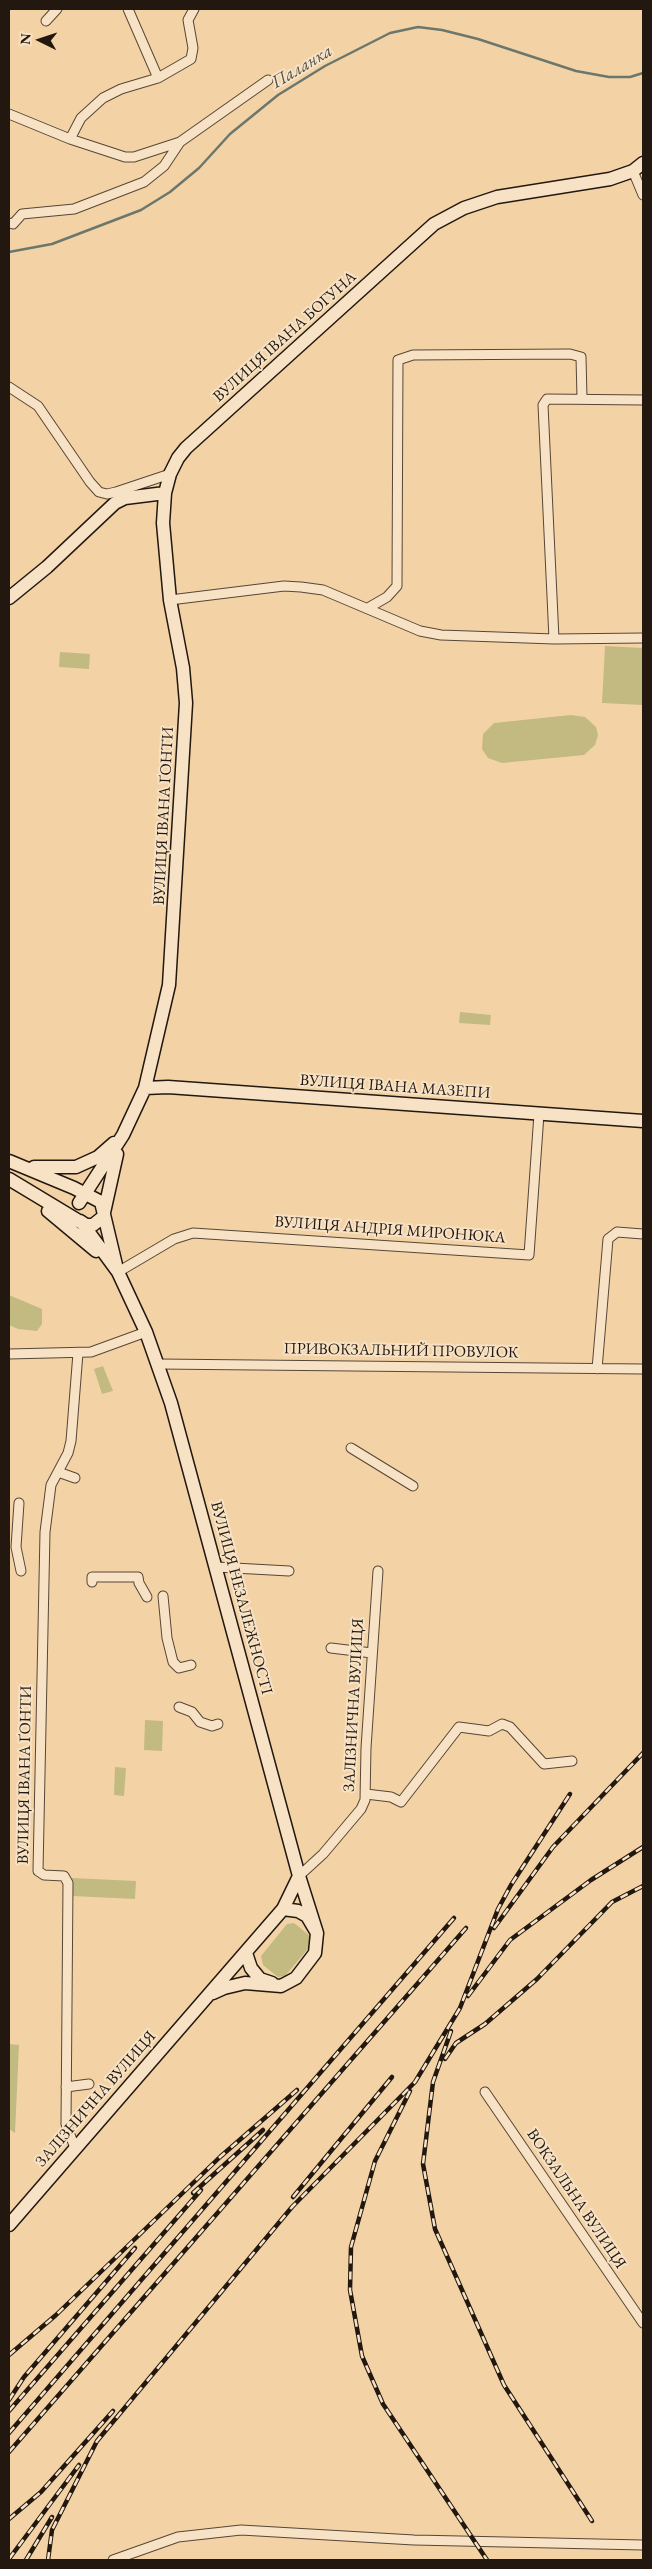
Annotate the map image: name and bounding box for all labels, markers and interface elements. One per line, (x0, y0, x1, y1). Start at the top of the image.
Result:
north arrow (15, 15, 65, 65)
text: N (16, 33, 34, 45)
water label: Паланка (268, 40, 336, 94)
street label: ВУЛИЦЯ ІВАНА БОГУНА (209, 268, 361, 406)
street label: ВУЛИЦЯ ІВАНА ҐОНТИ (150, 726, 178, 906)
street label: ВУЛИЦЯ ІВАНА МАЗЕПИ (299, 1071, 491, 1103)
street label: ВУЛИЦЯ АНДРІЯ МИРОНЮКА (274, 1212, 506, 1248)
street label: ПРИВОКЗАЛЬНИЙ ПРОВУЛОК (283, 1339, 519, 1363)
street label: ВУЛИЦЯ НЕЗАЛЕЖНОСТІ (206, 1499, 276, 1697)
street label: ЗАЛІЗНИЧНА ВУЛИЦЯ (340, 1618, 368, 1792)
street label: ВУЛИЦЯ ІВАНА ҐОНТИ (14, 1686, 36, 1864)
street label: ЗАЛІЗНИЧНА ВУЛИЦЯ (32, 2027, 160, 2171)
street label: ВОКЗАЛЬНА ВУЛИЦЯ (522, 2125, 630, 2273)

